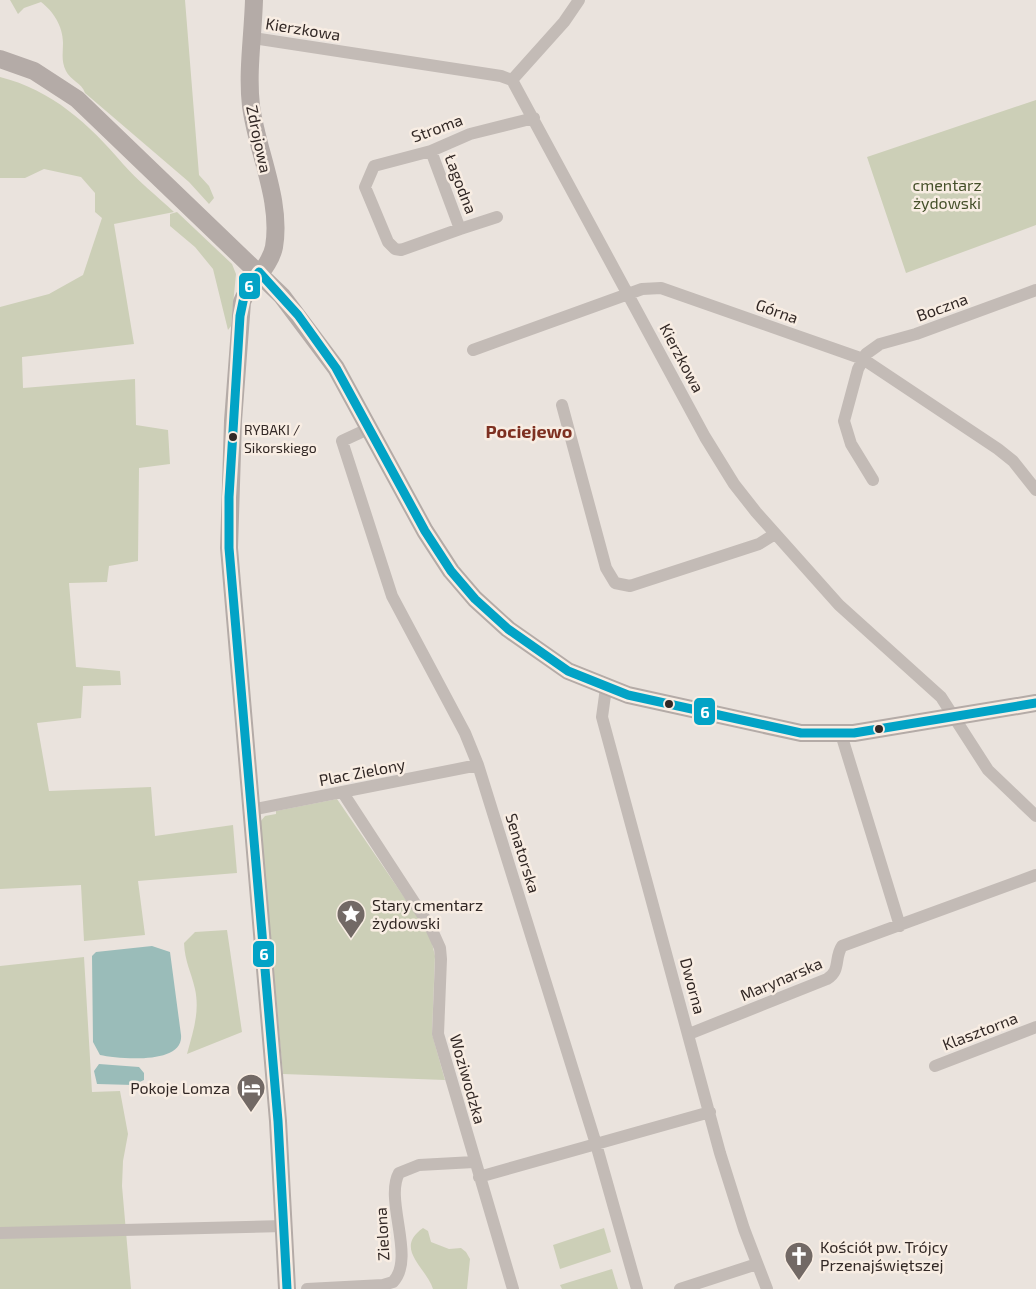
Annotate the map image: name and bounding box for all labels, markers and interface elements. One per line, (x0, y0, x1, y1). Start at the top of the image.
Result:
street label: Kierzkowa (264, 13, 342, 44)
street label: Zdrojowa (242, 103, 276, 175)
street label: Stroma (409, 110, 465, 146)
street label: Łagodna (441, 151, 482, 216)
park label: cmentarz żydowski (912, 175, 982, 212)
line badge: 6 (238, 272, 261, 300)
text: 6 (244, 276, 254, 295)
street label: Boczna (914, 289, 970, 325)
street label: Górna (753, 294, 801, 327)
street label: Kierzkowa (656, 320, 709, 396)
district label: Pociejewo (486, 420, 572, 442)
place label: RYBAKI / Sikorskiego (244, 421, 317, 456)
marker: RYBAKI / Sikorskiego (227, 431, 239, 443)
line badge: 6 (693, 697, 716, 726)
unlabelled marker (663, 698, 675, 710)
text: 6 (700, 702, 710, 721)
unlabelled marker (873, 723, 885, 735)
street label: Plac Zielony (317, 754, 407, 789)
street label: Senatorska (502, 811, 545, 895)
place label: Stary cmentarz żydowski (372, 895, 483, 932)
place icon: Stary cmentarz żydowski (335, 898, 367, 940)
line badge: 6 (252, 940, 275, 968)
text: 6 (259, 944, 269, 963)
street label: Marynarska (737, 953, 825, 1004)
street label: Dworna (677, 956, 710, 1016)
street label: Klasztorna (940, 1008, 1020, 1054)
street label: Woziwodzka (447, 1032, 490, 1126)
hotel icon: Pokoje Lomza (235, 1072, 267, 1114)
place label: Pokoje Lomza (130, 1078, 230, 1098)
street label: Zielona (371, 1207, 392, 1261)
place label: Kościół pw. Trójcy Przenajświętszej (820, 1237, 948, 1275)
church icon: Kościół pw. Trójcy Przenajświętszej (783, 1240, 815, 1282)

